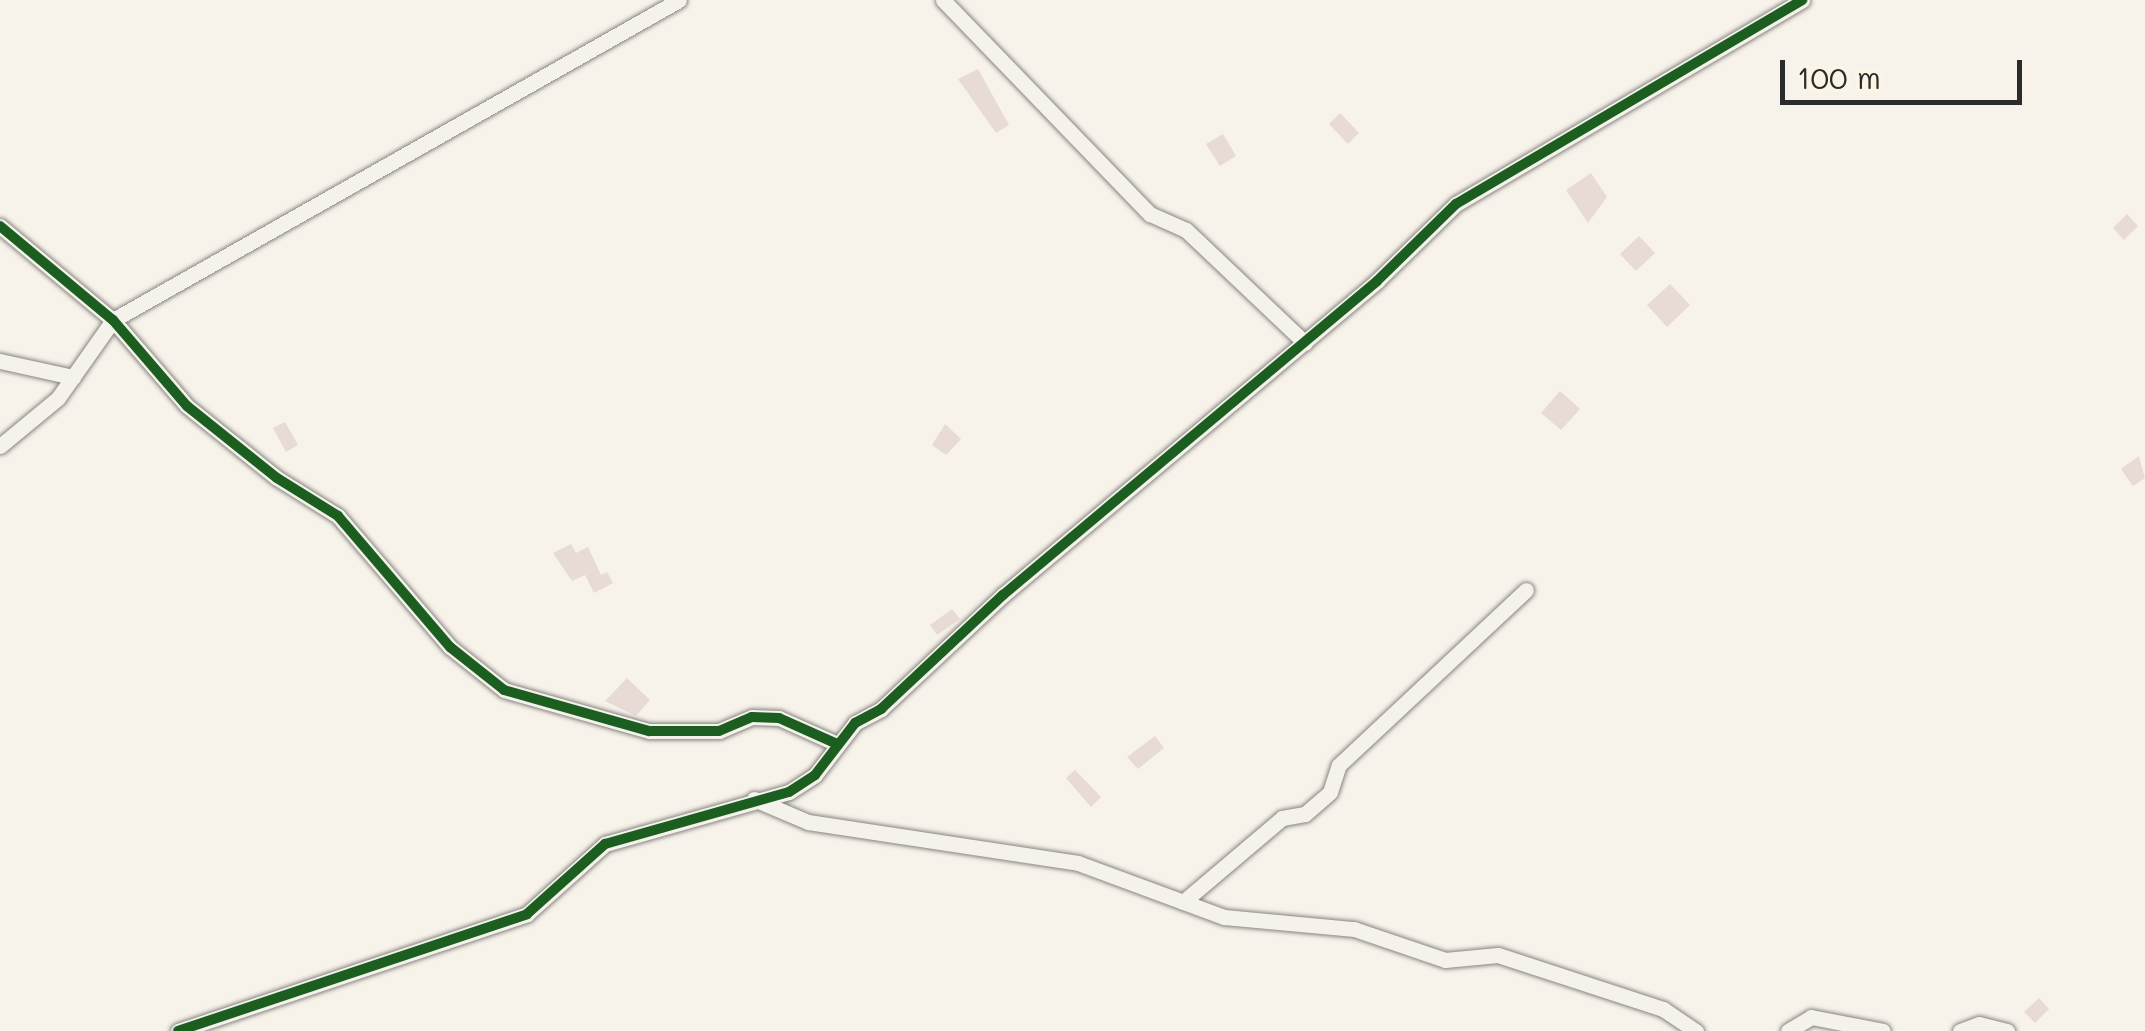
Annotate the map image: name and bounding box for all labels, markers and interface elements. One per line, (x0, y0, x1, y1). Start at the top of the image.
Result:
scale bar (1785, 40, 2028, 102)
text: 100 m (1797, 57, 1881, 97)

